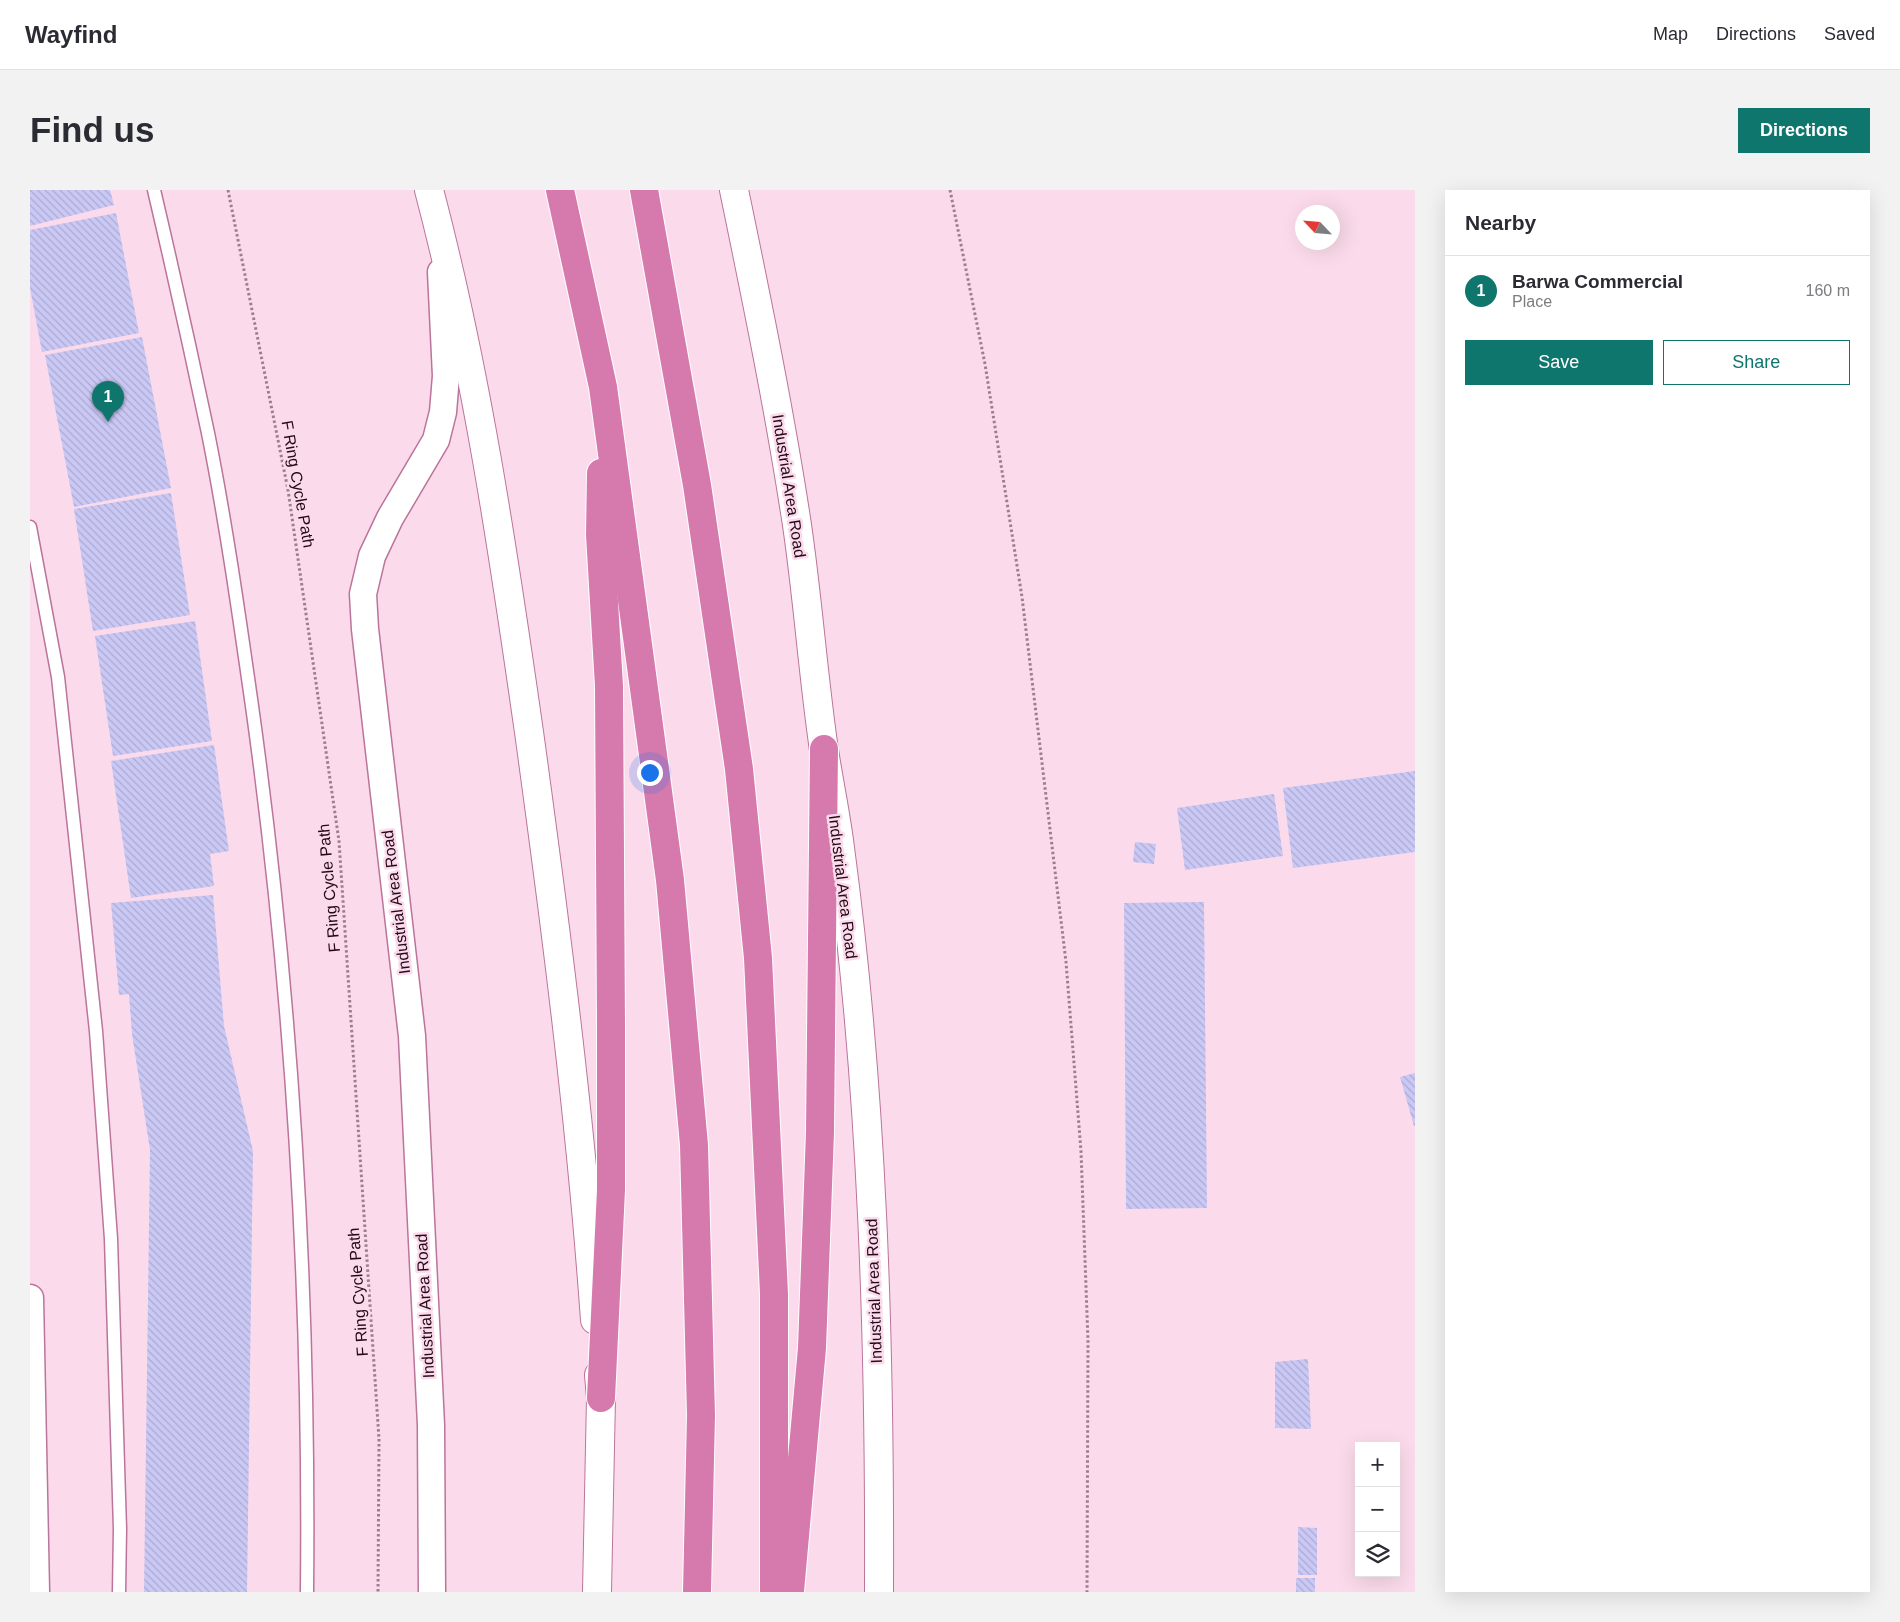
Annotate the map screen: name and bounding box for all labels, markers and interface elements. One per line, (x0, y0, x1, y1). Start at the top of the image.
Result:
text: Wayfind (25, 21, 117, 48)
text: Map (1653, 24, 1688, 44)
text: Directions (1716, 24, 1796, 44)
text: Saved (1824, 24, 1875, 44)
button: Directions (1738, 108, 1870, 153)
text: Find us (30, 110, 154, 149)
north arrow (1295, 205, 1340, 250)
text: Nearby (1465, 211, 1536, 234)
text: Barwa Commercial (1512, 271, 1683, 292)
text: 1 (1477, 282, 1485, 299)
text: 160 m (1806, 282, 1850, 299)
text: Place (1512, 293, 1552, 310)
button: Save (1465, 340, 1653, 385)
button: Share (1663, 340, 1850, 385)
pin: 1 (92, 381, 124, 422)
street label: Industrial Area Road (769, 413, 809, 559)
street label: F Ring Cycle Path (278, 419, 318, 549)
your location (637, 760, 663, 786)
street label: Industrial Area Road (826, 814, 860, 960)
street label: F Ring Cycle Path (315, 823, 343, 953)
street label: Industrial Area Road (379, 829, 413, 975)
street label: Industrial Area Road (863, 1218, 885, 1364)
street label: F Ring Cycle Path (345, 1227, 371, 1357)
street label: Industrial Area Road (413, 1233, 437, 1379)
map controls (1355, 1442, 1400, 1577)
button: + (1355, 1442, 1400, 1487)
button: − (1355, 1487, 1400, 1532)
button: layers (1355, 1532, 1400, 1577)

